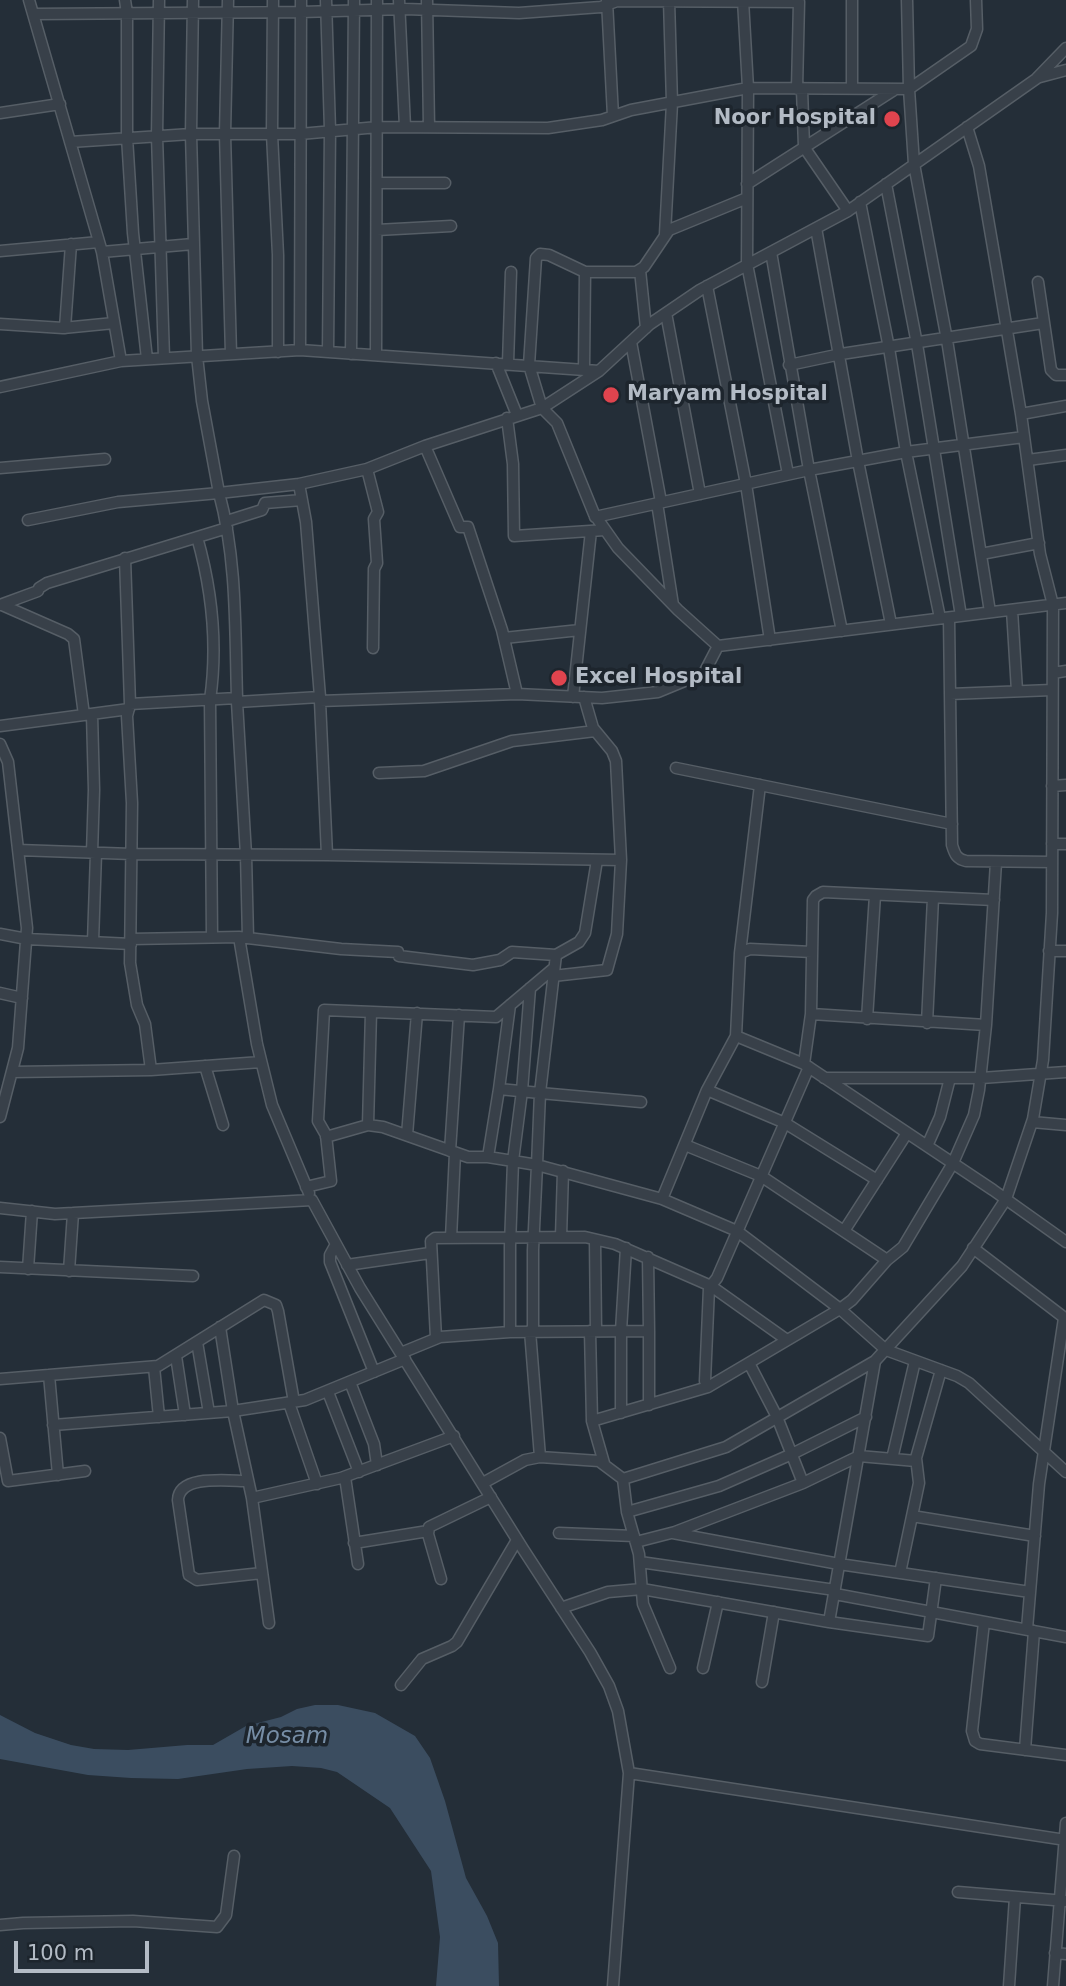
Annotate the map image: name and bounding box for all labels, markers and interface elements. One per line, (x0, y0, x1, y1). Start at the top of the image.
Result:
place label: Noor Hospital (714, 106, 876, 132)
marker: Noor Hospital (882, 109, 902, 129)
place label: Maryam Hospital (627, 382, 828, 408)
marker: Maryam Hospital (601, 385, 621, 405)
place label: Excel Hospital (575, 665, 742, 691)
marker: Excel Hospital (549, 668, 569, 688)
water label: Mosam (246, 1723, 328, 1751)
scale bar (18, 1926, 152, 1970)
text: 100 m (27, 1941, 94, 1965)

